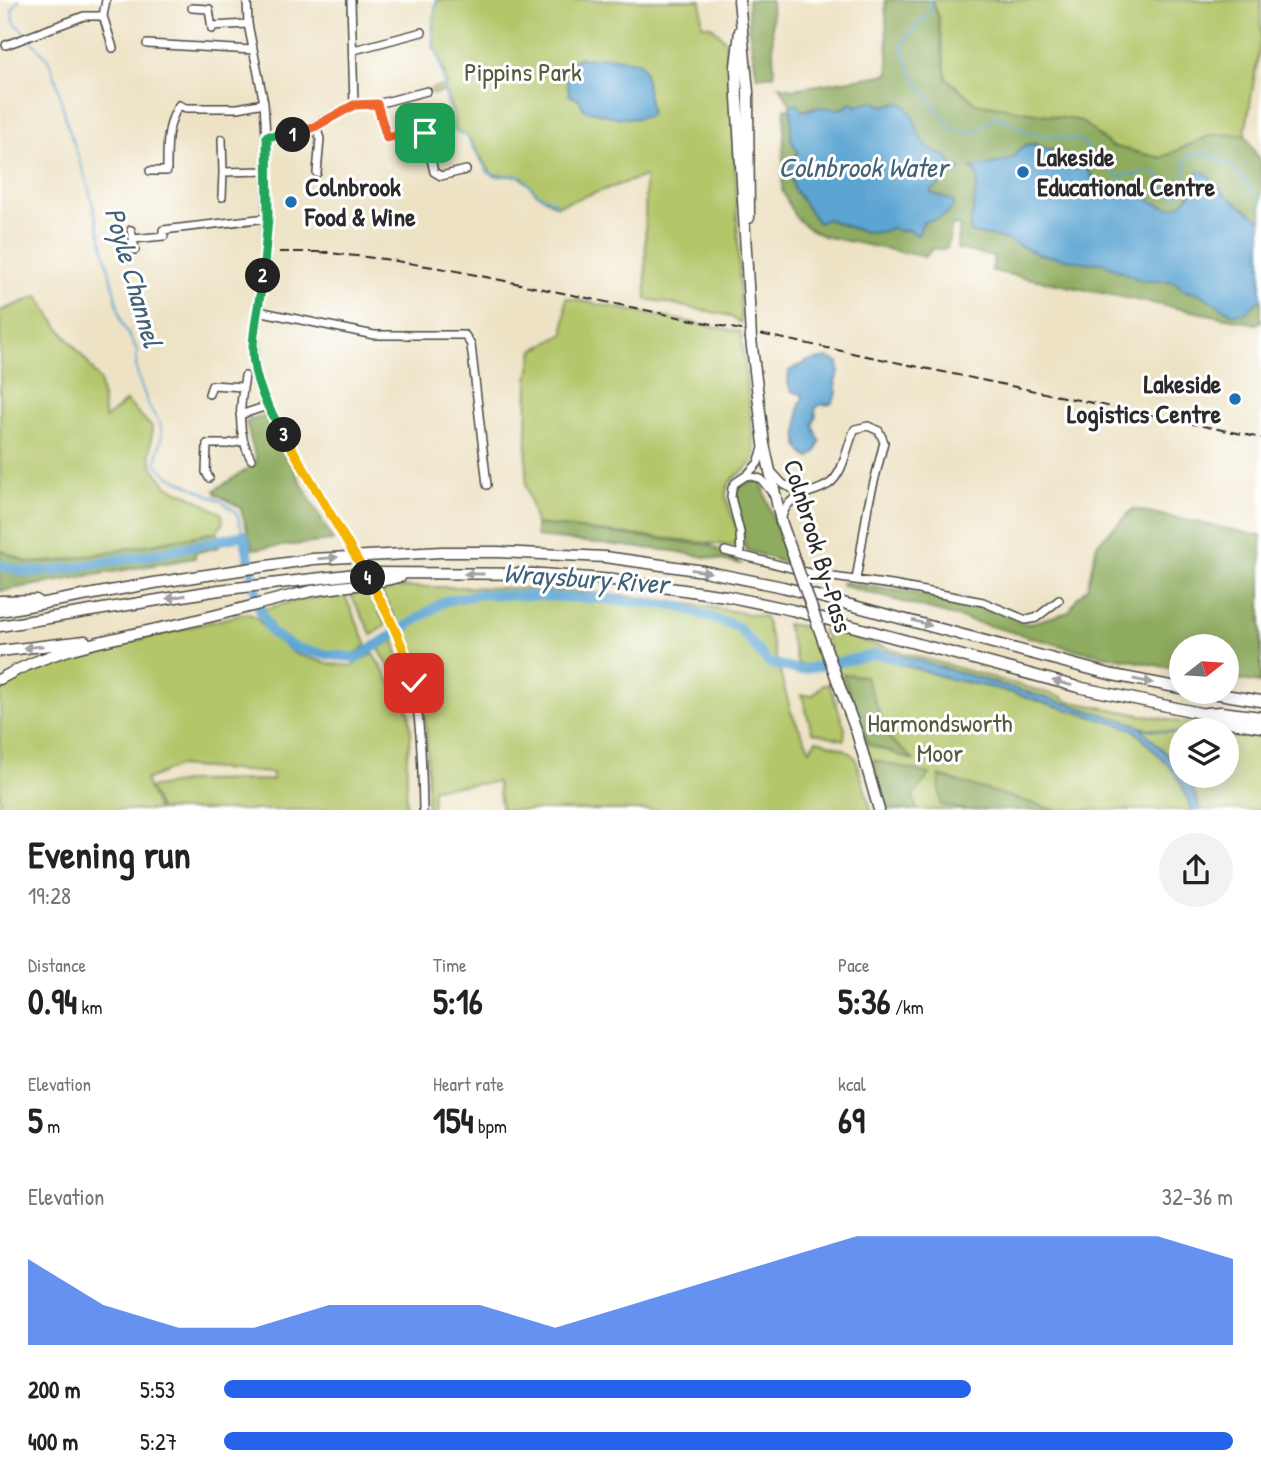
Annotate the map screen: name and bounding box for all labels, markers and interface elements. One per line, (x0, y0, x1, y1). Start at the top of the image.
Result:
park label: Pippins Park (464, 54, 582, 89)
pin (395, 103, 455, 163)
icon: arrive (406, 114, 444, 152)
pin: 1 (276, 118, 310, 152)
text: 1 (289, 121, 296, 147)
place label: Lakeside Educational Centre (1037, 139, 1216, 204)
water label: Colnbrook Water (778, 148, 951, 186)
marker: Lakeside Educational Centre (1015, 164, 1031, 180)
place label: Colnbrook Food & Wine (304, 169, 416, 234)
marker: Colnbrook Food & Wine (283, 194, 299, 210)
water label: Poyle Channel (96, 203, 172, 353)
pin: 2 (246, 258, 280, 294)
text: 2 (258, 262, 267, 288)
place label: Lakeside Logistics Centre (1067, 366, 1222, 432)
marker: Lakeside Logistics Centre (1227, 391, 1243, 407)
pin: 3 (266, 418, 302, 452)
text: 3 (279, 421, 288, 447)
street label: Colnbrook By-Pass (776, 455, 861, 637)
one-way arrow (317, 552, 339, 563)
water label: Wraysbury River (502, 553, 673, 603)
pin: 4 (350, 560, 386, 596)
text: 4 (364, 564, 371, 590)
one-way arrow (690, 566, 712, 577)
one-way arrow (463, 568, 485, 580)
one-way arrow (165, 592, 187, 603)
one-way arrow (912, 619, 933, 629)
north arrow (1169, 634, 1239, 704)
map controls (1169, 634, 1239, 788)
one-way arrow (22, 641, 44, 652)
pin (384, 653, 444, 713)
icon: check (395, 664, 433, 702)
one-way arrow (1132, 675, 1154, 686)
one-way arrow (1051, 677, 1073, 688)
park label: Harmondsworth Moor (868, 705, 1012, 770)
button: layers (1169, 718, 1239, 788)
text: Evening run (28, 828, 191, 880)
button: share (1159, 833, 1233, 907)
text: 19:28 (28, 880, 71, 911)
text: Distance (28, 952, 86, 978)
text: Time (433, 952, 467, 978)
text: Pace (838, 952, 870, 978)
text: 0.94 (28, 978, 77, 1025)
text: 5:16 (433, 978, 483, 1025)
text: 5:36 (838, 978, 891, 1025)
text: km (77, 994, 102, 1020)
text: /km (891, 994, 924, 1020)
text: Elevation (28, 1071, 91, 1097)
text: Heart rate (433, 1071, 504, 1097)
text: kcal (838, 1071, 866, 1097)
text: 5 (28, 1097, 43, 1144)
text: 154 (433, 1097, 474, 1144)
text: 69 (838, 1097, 865, 1144)
text: m (43, 1113, 60, 1139)
text: bpm (474, 1113, 507, 1139)
text: Elevation (28, 1181, 104, 1212)
text: 32–36 m (1162, 1181, 1233, 1212)
text: 200 m (28, 1374, 80, 1405)
text: 5:53 (140, 1374, 175, 1405)
text: 400 m (28, 1426, 78, 1457)
text: 5:27 (140, 1426, 177, 1457)

